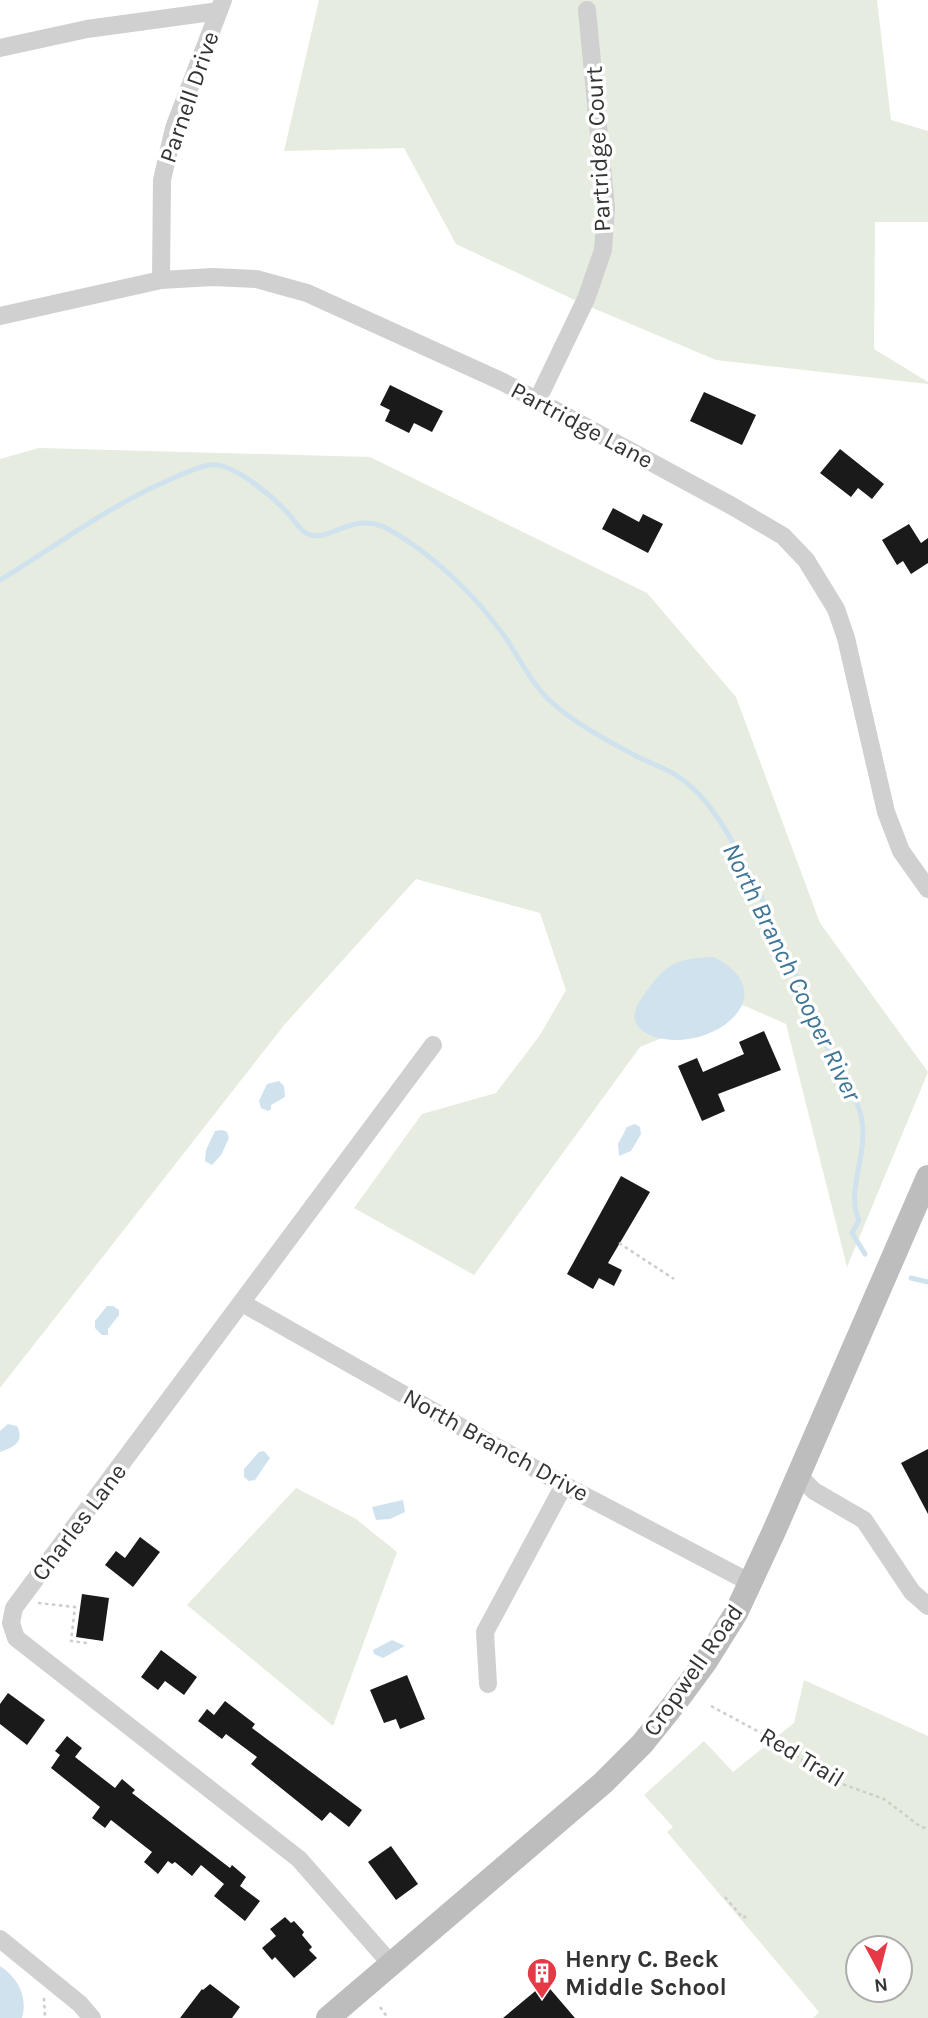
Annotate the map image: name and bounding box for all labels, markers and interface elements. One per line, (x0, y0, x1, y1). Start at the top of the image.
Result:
street label: Parnell Drive (153, 28, 225, 166)
street label: Partridge Court (580, 65, 616, 233)
street label: Partridge Lane (506, 376, 658, 474)
water label: North Branch Cooper River (716, 838, 868, 1107)
street label: North Branch Drive (399, 1382, 593, 1508)
street label: Charles Lane (26, 1458, 132, 1586)
street label: Cropwell Road (637, 1599, 749, 1741)
street label: Red Trail (755, 1721, 849, 1793)
north arrow (844, 1934, 914, 2004)
place label: Henry C. Beck Middle School (565, 1945, 727, 2001)
building icon: Henry C. Beck Middle School (525, 1956, 559, 2000)
text: N (873, 1973, 889, 1997)

